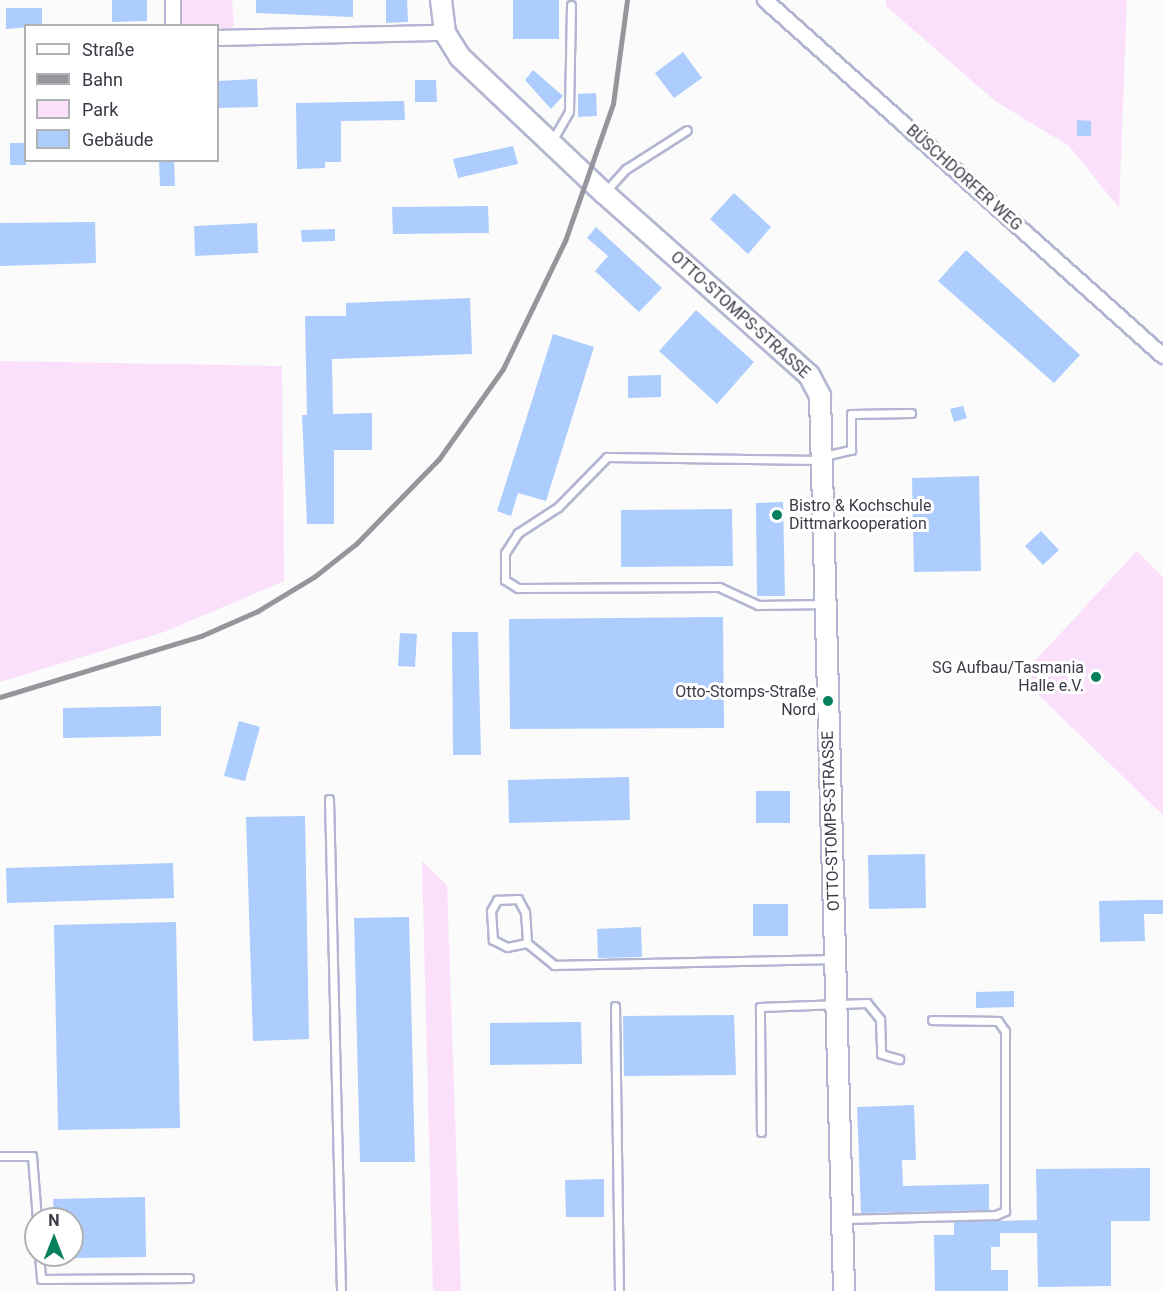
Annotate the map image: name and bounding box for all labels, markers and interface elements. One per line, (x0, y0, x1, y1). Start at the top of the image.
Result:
legend (24, 24, 219, 162)
text: Straße (82, 39, 134, 60)
text: Bahn (82, 69, 123, 90)
text: Park (82, 99, 118, 120)
street label: BÜSCHDORFER WEG (902, 121, 1026, 235)
text: Gebäude (82, 129, 153, 150)
street label: OTTO-STOMPS-STRASSE (667, 247, 813, 383)
place label: Bistro & Kochschule Dittmarkooperation (789, 496, 931, 534)
marker: Bistro & Kochschule Dittmarkooperation (770, 508, 784, 522)
place label: SG Aufbau/Tasmania Halle e.V. (932, 658, 1084, 696)
marker: SG Aufbau/Tasmania Halle e.V. (1089, 670, 1103, 684)
place label: Otto-Stomps-Straße Nord (675, 682, 816, 720)
marker: Otto-Stomps-Straße Nord (821, 694, 835, 708)
street label: OTTO-STOMPS-STRASSE (818, 730, 844, 912)
north arrow (24, 1207, 84, 1267)
text: N (48, 1211, 60, 1230)

